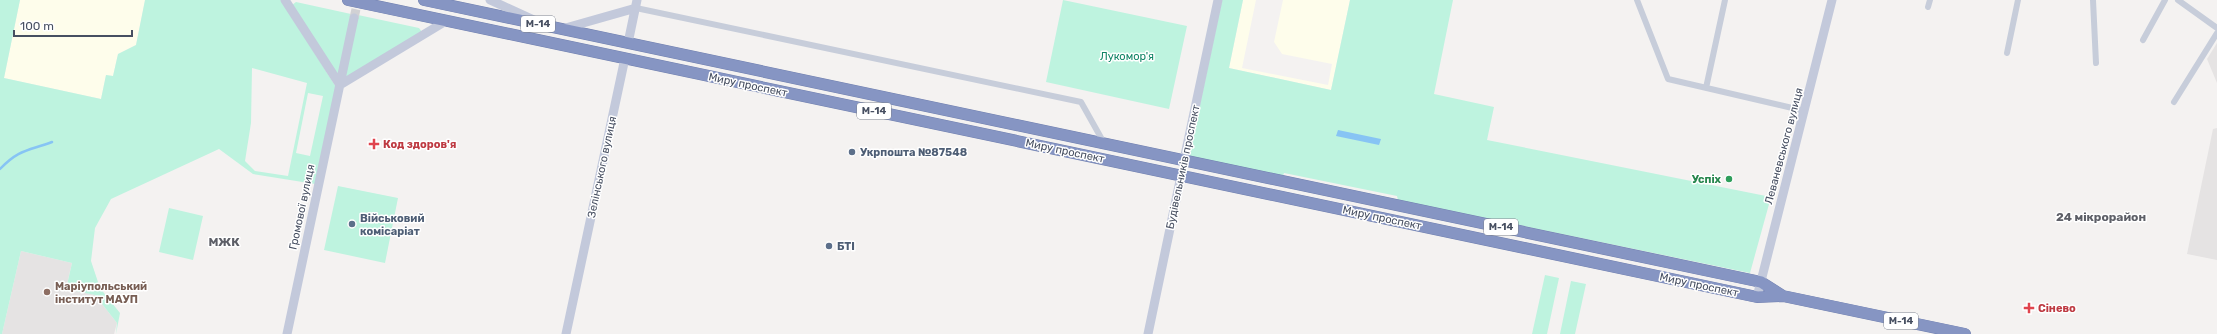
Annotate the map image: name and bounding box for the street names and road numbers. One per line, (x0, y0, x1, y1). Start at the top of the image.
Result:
road number: М-14 (521, 16, 555, 32)
street label: Миру проспект (707, 70, 789, 100)
street label: Леваневського вулиця (1762, 86, 1806, 206)
road number: М-14 (857, 103, 891, 119)
street label: Будівельників проспект (1163, 103, 1203, 230)
street label: Зелінського вулиця (585, 115, 619, 219)
street label: Миру проспект (1024, 136, 1106, 166)
street label: Громової вулиця (287, 163, 317, 251)
street label: Миру проспект (1341, 203, 1423, 233)
road number: М-14 (1484, 219, 1518, 235)
street label: Миру проспект (1658, 270, 1740, 300)
road number: М-14 (1884, 313, 1918, 329)

